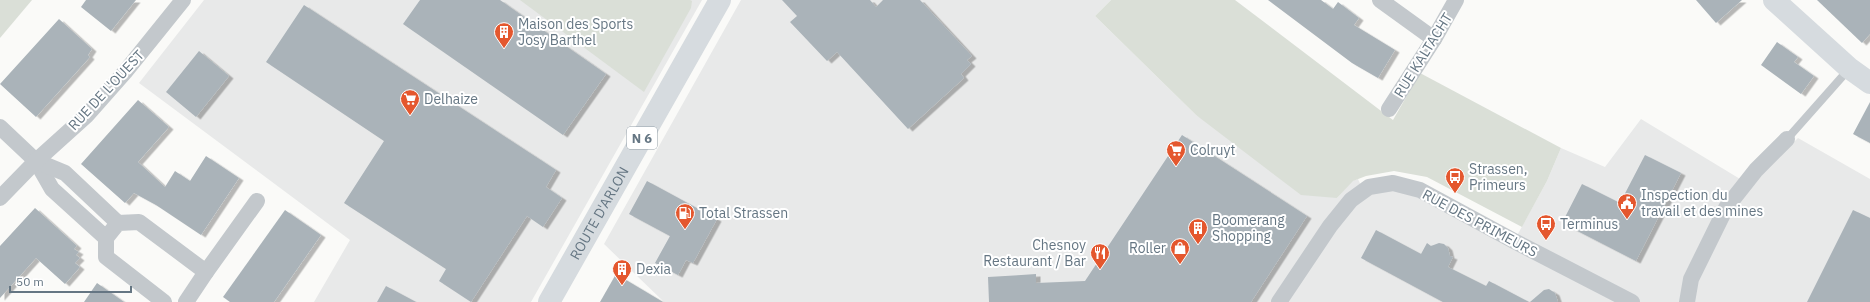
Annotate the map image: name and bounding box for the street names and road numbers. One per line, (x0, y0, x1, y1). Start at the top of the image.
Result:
street label: RUE KALTACHT (1390, 9, 1456, 101)
street label: RUE DE L'OUEST (64, 46, 148, 134)
road number: N 6 (627, 127, 657, 149)
street label: ROUTE D'ARLON (566, 164, 633, 263)
street label: RUE DES PRIMEURS (1419, 185, 1541, 261)

